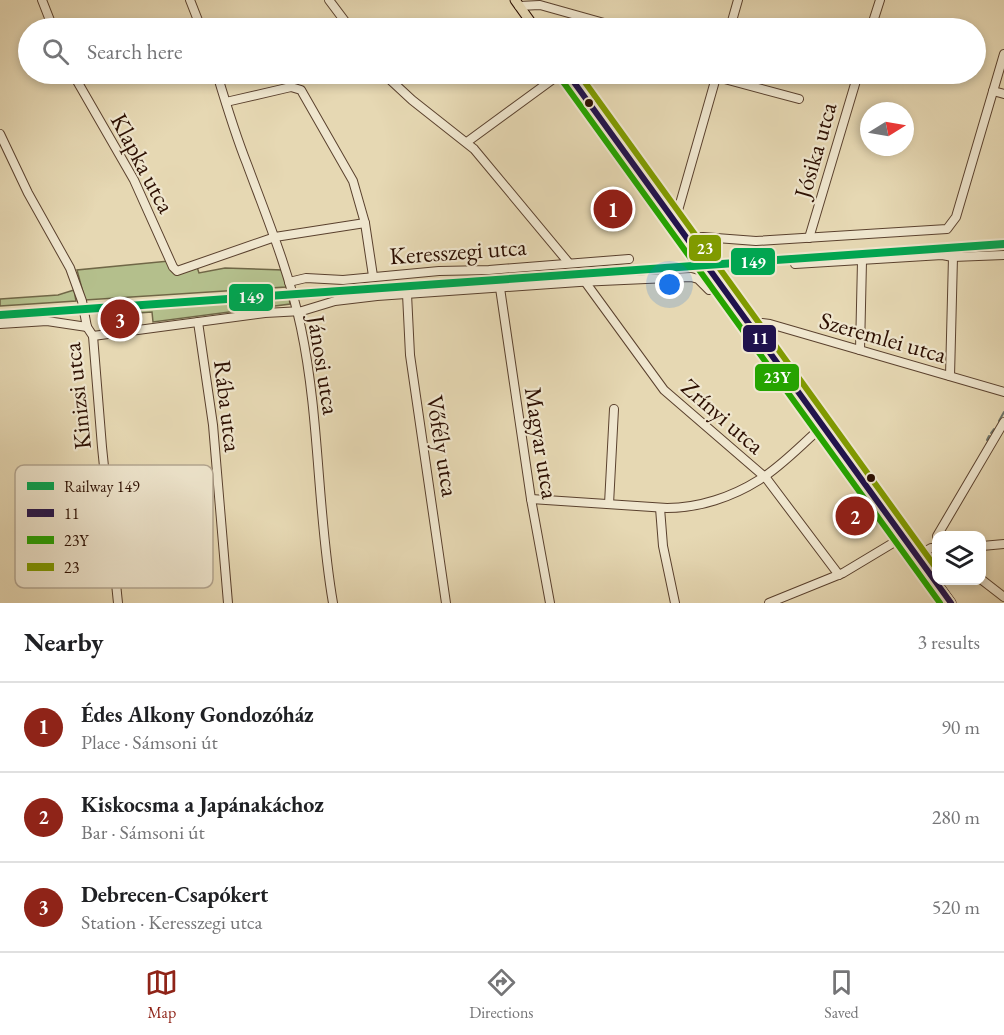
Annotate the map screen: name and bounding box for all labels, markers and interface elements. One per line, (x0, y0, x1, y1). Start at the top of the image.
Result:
search box (18, 18, 986, 84)
icon: search (39, 35, 72, 68)
text: Search here (87, 37, 182, 66)
unlabelled marker (583, 97, 595, 109)
street label: Jósika utca (786, 98, 844, 204)
north arrow (860, 102, 914, 156)
street label: Klapka utca (104, 108, 182, 219)
pin: 1 (594, 186, 632, 232)
street label: Keresszegi utca (388, 231, 528, 271)
line badge: 23 (688, 234, 722, 262)
text: 23 (697, 238, 713, 259)
line badge: 149 (730, 247, 776, 276)
text: 149 (740, 252, 766, 273)
your location (655, 270, 684, 299)
line badge: 149 (228, 283, 274, 312)
text: 149 (238, 287, 264, 308)
pin: 3 (100, 296, 140, 342)
street label: Szeremlei utca (816, 304, 950, 370)
street label: Jánosi utca (301, 311, 347, 417)
line badge: 11 (742, 324, 777, 353)
text: 11 (752, 328, 768, 349)
street label: Kinizsi utca (56, 341, 98, 451)
street label: Rába utca (207, 358, 249, 454)
line badge: 23Y (754, 363, 800, 392)
text: 23Y (763, 367, 791, 388)
street label: Zrínyi utca (675, 371, 771, 461)
street label: Magyar utca (518, 385, 566, 502)
street label: Vőfély utca (420, 393, 466, 499)
legend (15, 465, 213, 588)
unlabelled marker (865, 472, 877, 484)
text: Railway 149 (64, 476, 140, 497)
pin: 2 (836, 494, 874, 538)
text: 11 (64, 503, 79, 524)
text: 23Y (64, 530, 89, 551)
map controls (932, 531, 986, 585)
button: layers (932, 531, 986, 585)
text: 23 (64, 557, 80, 578)
text: Nearby (24, 625, 104, 659)
text: 3 results (917, 629, 980, 655)
text: Édes Alkony Gondozóház (81, 700, 314, 729)
text: 1 (38, 714, 49, 740)
text: 90 m (941, 714, 980, 740)
text: Place · Sámsoni út (81, 729, 218, 755)
text: Kiskocsma a Japánakáchoz (81, 790, 324, 819)
text: 2 (38, 804, 49, 830)
text: 280 m (932, 804, 980, 830)
text: Bar · Sámsoni út (81, 819, 205, 845)
text: Debrecen-Csapókert (81, 880, 268, 909)
text: 3 (38, 894, 49, 920)
text: 520 m (932, 894, 980, 920)
text: Station · Keresszegi utca (81, 909, 263, 935)
tab: Map (145, 966, 178, 1023)
tab: Directions (469, 966, 534, 1023)
tab: Saved (824, 966, 859, 1023)

